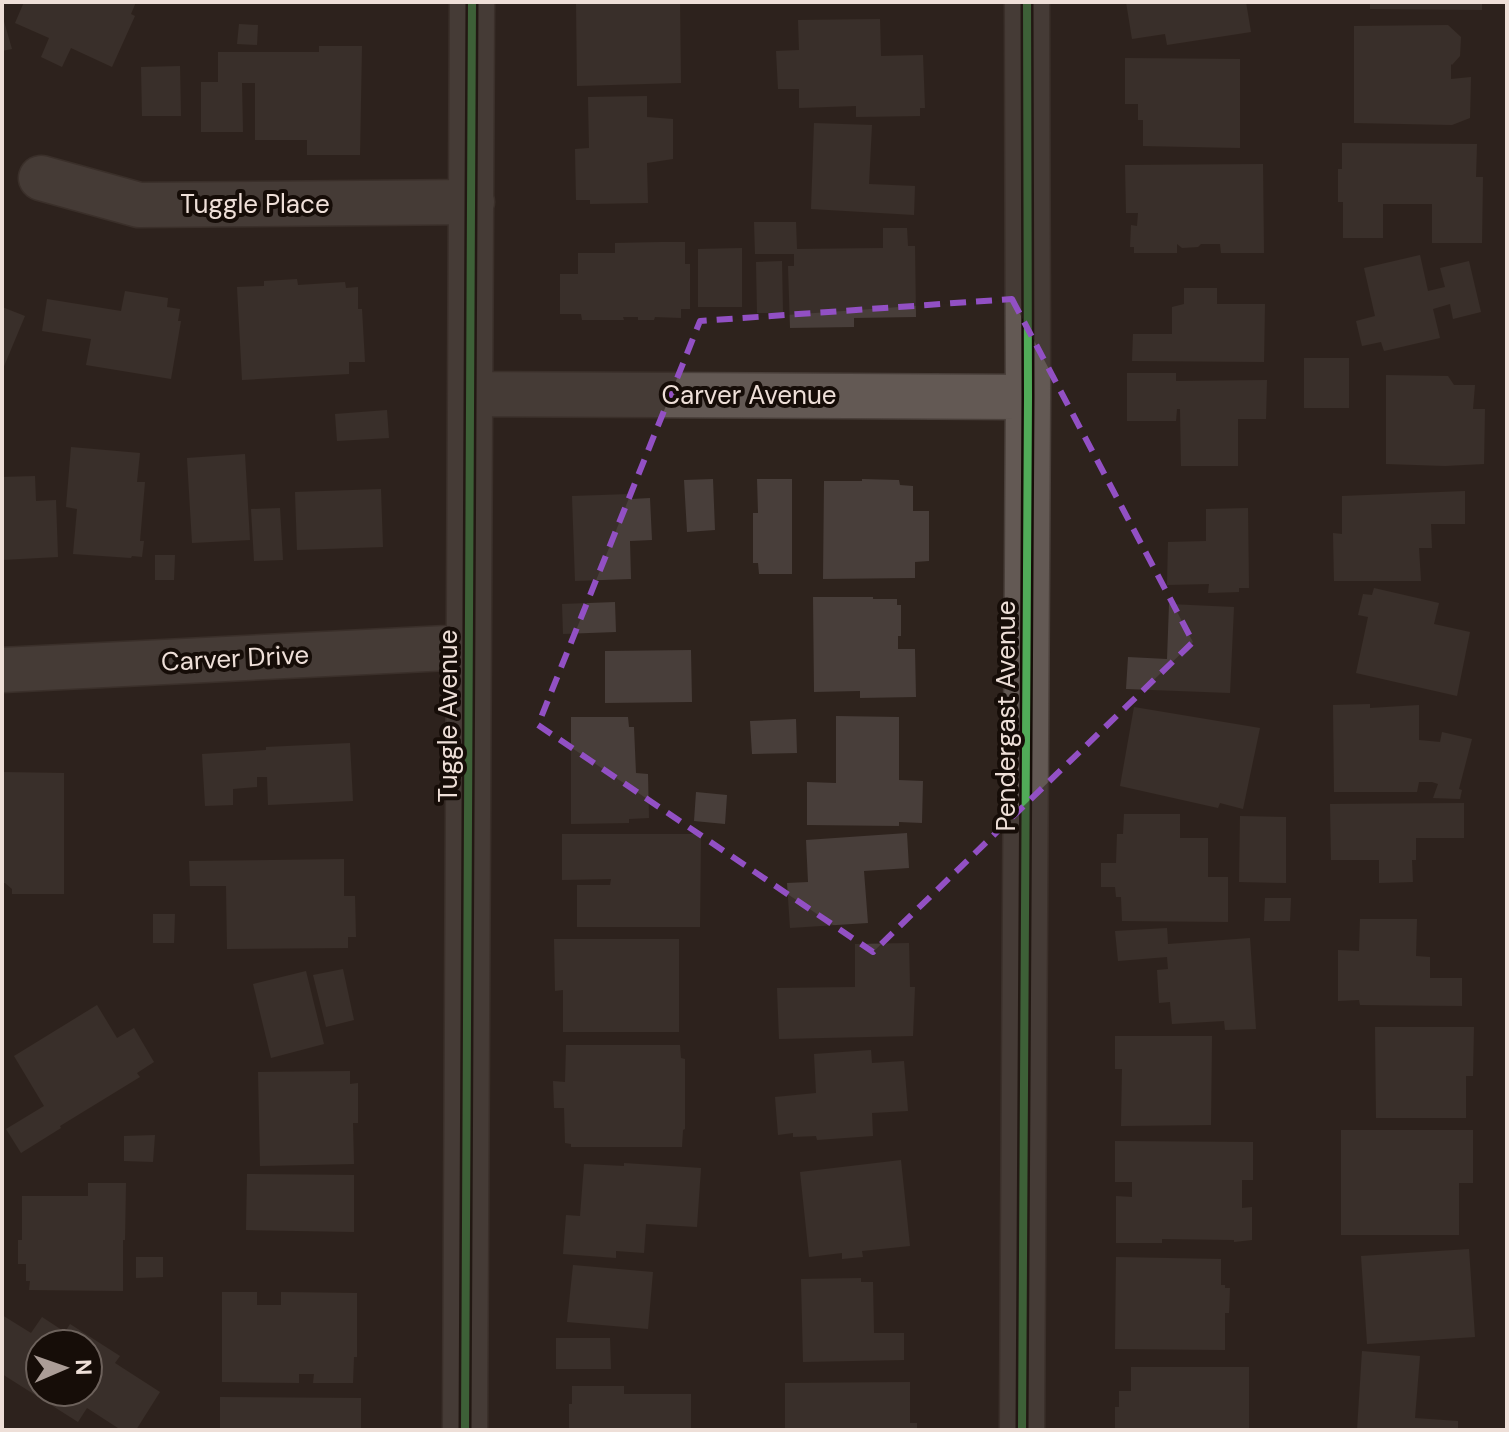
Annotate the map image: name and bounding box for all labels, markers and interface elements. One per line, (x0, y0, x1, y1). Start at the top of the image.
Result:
street label: Tuggle Place (180, 187, 330, 221)
street label: Carver Avenue (661, 378, 837, 412)
street label: Pendergast Avenue (989, 601, 1023, 831)
street label: Tuggle Avenue (431, 629, 465, 803)
street label: Carver Drive (160, 637, 310, 679)
north arrow (24, 1328, 104, 1408)
text: N (69, 1359, 98, 1376)

